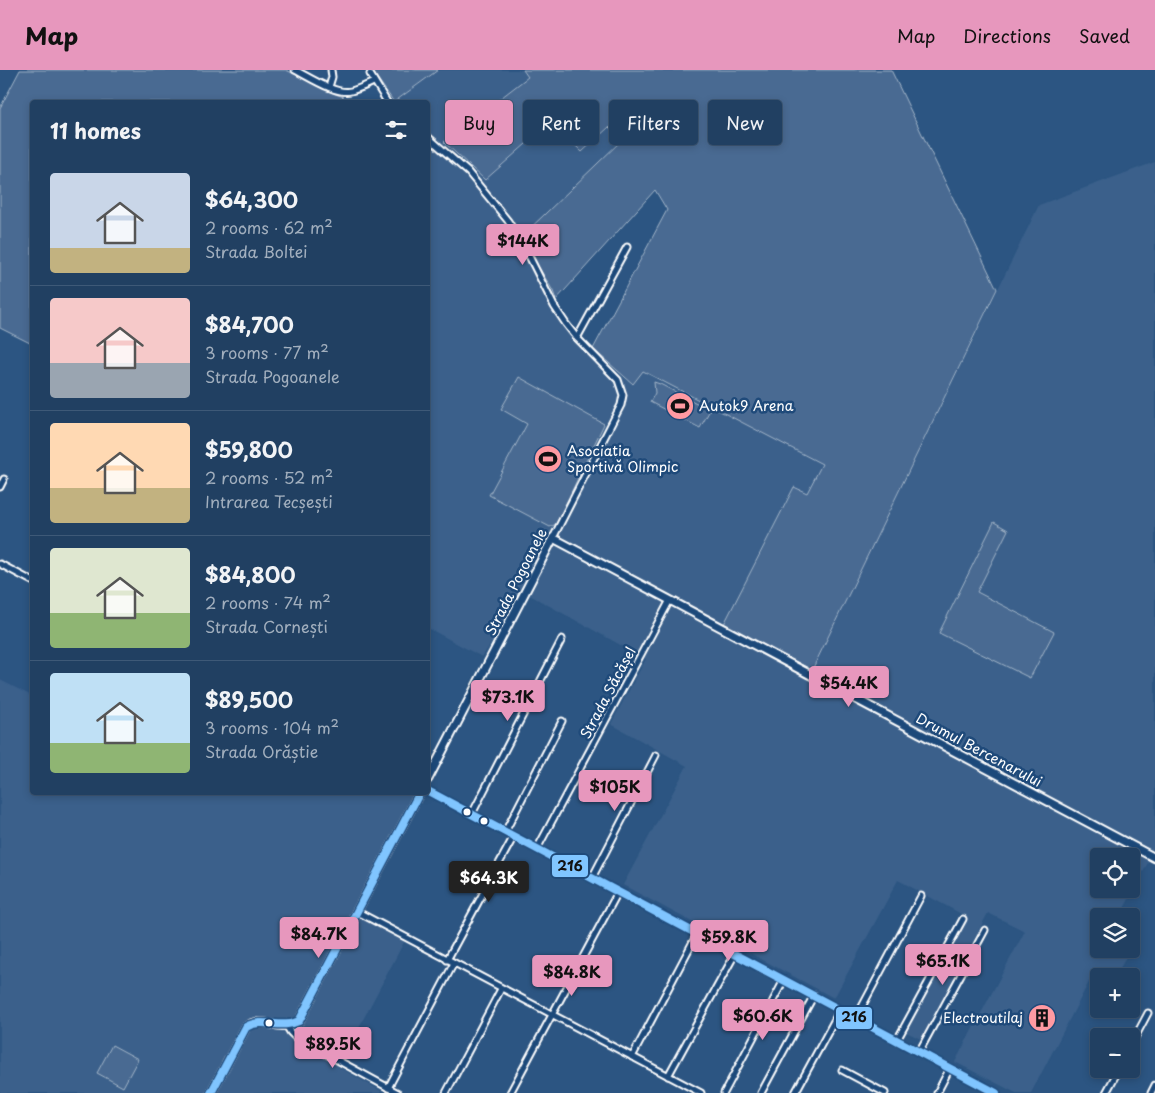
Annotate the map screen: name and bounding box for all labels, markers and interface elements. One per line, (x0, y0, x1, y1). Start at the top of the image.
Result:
text: Map (25, 17, 78, 53)
text: Map (897, 22, 935, 49)
text: Directions (963, 22, 1051, 49)
text: Saved (1079, 22, 1130, 49)
chip: Buy (445, 100, 513, 145)
chip: Rent (523, 100, 599, 145)
chip: Filters (609, 100, 698, 145)
chip: New (708, 100, 782, 145)
text: 11 homes (50, 114, 141, 146)
icon: filters (382, 116, 410, 144)
text: $64,300 (205, 183, 298, 215)
icon: home (90, 193, 150, 253)
text: 2 rooms · 62 m² (205, 215, 333, 239)
pin: $144K (488, 224, 558, 266)
text: $144K (497, 228, 549, 252)
text: Strada Boltei (205, 239, 307, 263)
text: $84,700 (205, 308, 294, 340)
icon: home (90, 318, 150, 378)
text: 3 rooms · 77 m² (205, 340, 329, 364)
text: Strada Pogoanele (205, 364, 340, 388)
sports icon: Autok9 Arena (665, 391, 695, 421)
place label: Autok9 Arena (699, 395, 794, 416)
text: $59,800 (205, 433, 293, 465)
place label: Asociația Sportivă Olimpic (567, 440, 678, 477)
icon: home (90, 443, 150, 503)
sports icon: Asociația Sportivă Olimpic (533, 444, 563, 474)
text: 2 rooms · 52 m² (205, 465, 333, 489)
text: Intrarea Tecșești (205, 489, 333, 513)
street label: Strada Pogoanele (479, 524, 552, 639)
text: $84,800 (205, 558, 296, 590)
icon: home (90, 568, 150, 628)
text: 2 rooms · 74 m² (205, 590, 331, 614)
text: Strada Cornești (205, 614, 328, 638)
street label: Strada Săcășel (575, 643, 641, 742)
pin: $54.4K (808, 666, 890, 708)
text: $54.4K (820, 670, 878, 694)
pin: $73.1K (467, 680, 549, 722)
text: $89,500 (205, 683, 293, 715)
text: $73.1K (482, 684, 534, 708)
icon: home (90, 693, 150, 753)
street label: Drumul Bercenarului (912, 707, 1046, 792)
text: 3 rooms · 104 m² (205, 715, 339, 739)
text: Strada Orăștie (205, 739, 318, 763)
pin: $105K (580, 770, 650, 812)
text: $105K (590, 774, 640, 798)
unlabelled marker (462, 807, 472, 817)
unlabelled marker (479, 816, 489, 826)
map controls (1090, 848, 1140, 1078)
button: locate (1090, 848, 1140, 898)
line badge: 216 (551, 854, 589, 878)
text: 216 (557, 855, 583, 876)
pin: $64.3K (448, 860, 530, 903)
text: $64.3K (460, 865, 518, 889)
button: layers (1090, 908, 1140, 958)
pin: $84.7K (278, 916, 360, 959)
pin: $59.8K (688, 920, 770, 962)
text: $84.7K (291, 921, 347, 945)
text: $59.8K (701, 924, 757, 948)
pin: $65.1K (902, 944, 984, 986)
text: $65.1K (916, 948, 970, 972)
pin: $84.8K (531, 954, 613, 997)
text: $84.8K (543, 959, 601, 983)
button: + (1090, 968, 1140, 1018)
pin: $60.6K (722, 998, 804, 1041)
text: $60.6K (733, 1003, 793, 1027)
building icon: Electroutilaj (1027, 1003, 1057, 1033)
line badge: 216 (835, 1006, 873, 1030)
text: 216 (841, 1006, 867, 1027)
place label: Electroutilaj (943, 1007, 1023, 1028)
unlabelled marker (264, 1018, 274, 1028)
pin: $89.5K (292, 1026, 374, 1069)
button: − (1090, 1028, 1140, 1078)
text: $89.5K (305, 1031, 361, 1055)

